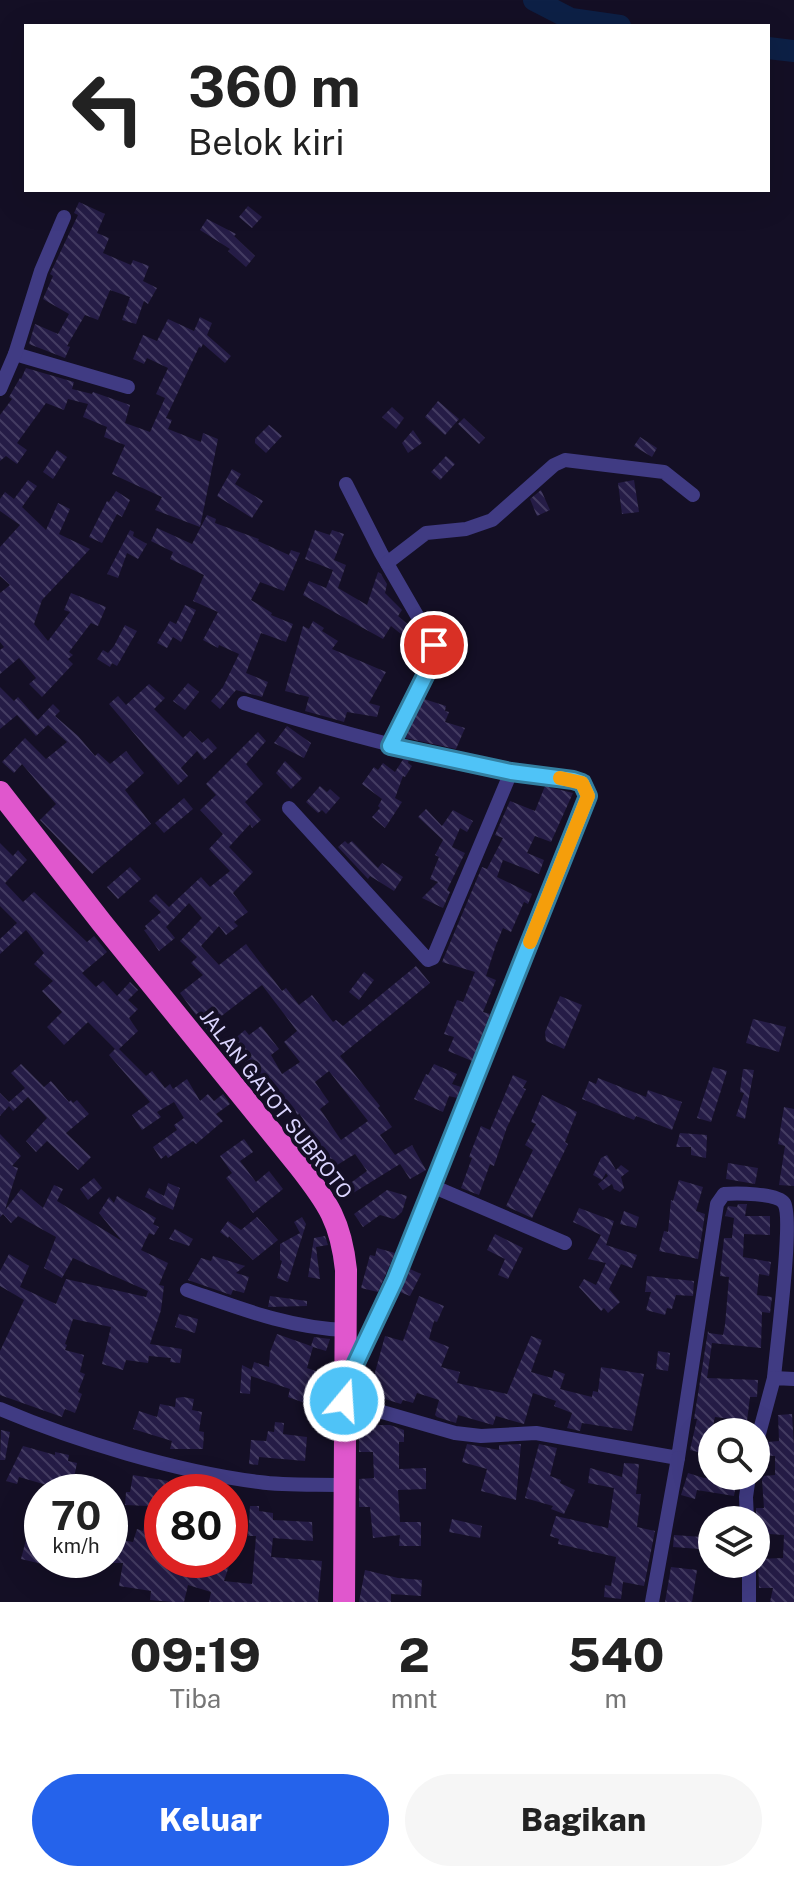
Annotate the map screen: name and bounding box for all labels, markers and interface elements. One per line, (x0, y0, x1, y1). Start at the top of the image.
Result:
text: 360 m (188, 54, 361, 120)
icon: left (56, 56, 160, 160)
text: Belok kiri (188, 121, 344, 163)
pin (400, 611, 468, 679)
icon: arrive (412, 623, 456, 667)
street label: JALAN GATOT SUBROTO (195, 1005, 357, 1203)
position arrow (302, 1359, 386, 1443)
map controls (698, 1418, 770, 1578)
button: search (698, 1418, 770, 1490)
speed limit sign: 80 (144, 1474, 248, 1578)
text: 70 (51, 1492, 101, 1539)
button: layers (698, 1506, 770, 1578)
text: km/h (52, 1534, 100, 1558)
text: 09:19 (130, 1626, 261, 1683)
text: 2 (399, 1626, 430, 1683)
text: 540 (567, 1626, 664, 1683)
text: Tiba (169, 1683, 221, 1714)
text: mnt (391, 1683, 438, 1714)
text: m (605, 1683, 627, 1714)
button: Keluar (32, 1774, 389, 1866)
button: Bagikan (405, 1774, 762, 1866)

